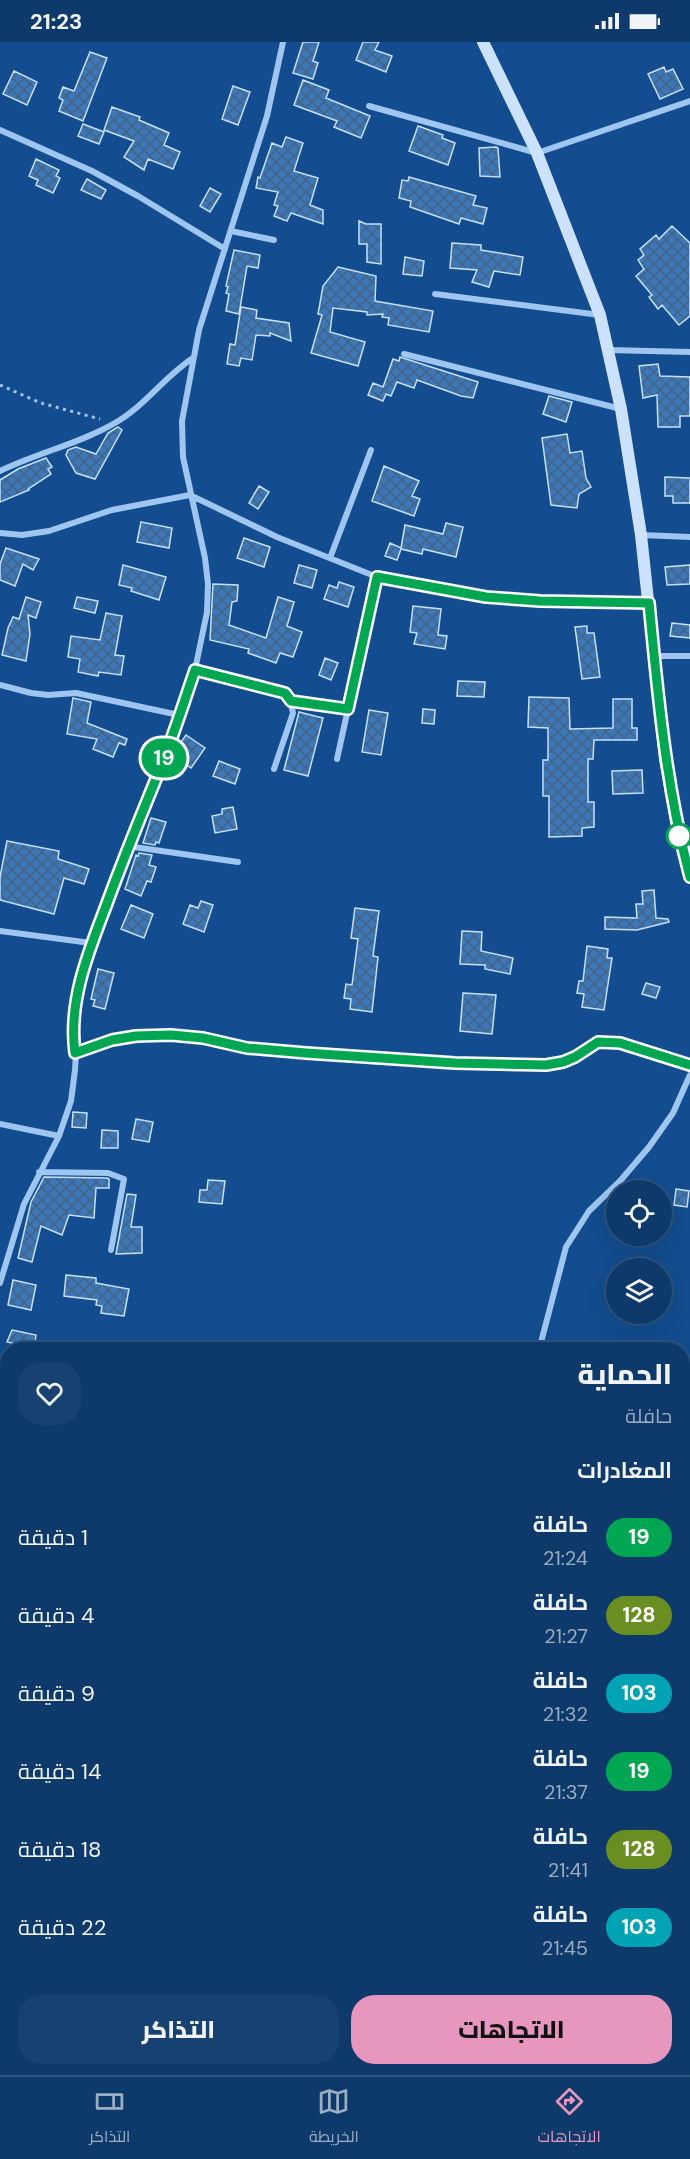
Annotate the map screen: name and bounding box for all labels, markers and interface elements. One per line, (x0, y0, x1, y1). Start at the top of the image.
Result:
text: 21:23 (30, 7, 82, 36)
line badge: 19 (137, 738, 191, 778)
text: 19 (154, 744, 174, 772)
unlabelled marker (666, 823, 690, 849)
map controls (606, 1180, 672, 1324)
button: locate (606, 1180, 672, 1246)
button: layers (606, 1258, 672, 1324)
text: الحماية (577, 1356, 672, 1393)
button: heart (18, 1362, 81, 1425)
text: حافلة (625, 1403, 672, 1429)
text: المغادرات (577, 1456, 672, 1485)
text: حافلة (533, 1510, 588, 1539)
text: 1 دقيقة (18, 1523, 88, 1552)
text: 19 (629, 1523, 649, 1551)
text: 21:24 (543, 1545, 588, 1571)
text: حافلة (533, 1588, 588, 1617)
text: 4 دقيقة (18, 1601, 94, 1630)
text: 128 (623, 1601, 655, 1629)
text: 21:27 (544, 1623, 588, 1649)
text: حافلة (533, 1666, 588, 1695)
text: 9 دقيقة (18, 1679, 95, 1708)
text: 103 (621, 1679, 657, 1707)
text: 21:32 (543, 1701, 588, 1727)
text: حافلة (533, 1744, 588, 1773)
text: 14 دقيقة (18, 1757, 101, 1786)
text: 19 (629, 1757, 649, 1785)
text: 21:37 (544, 1779, 588, 1805)
text: حافلة (533, 1822, 588, 1851)
text: 18 دقيقة (18, 1835, 101, 1864)
text: 128 (623, 1835, 655, 1863)
text: 21:41 (548, 1857, 588, 1883)
text: حافلة (533, 1900, 588, 1929)
text: 22 دقيقة (18, 1913, 106, 1942)
text: 103 (621, 1913, 657, 1941)
text: 21:45 (542, 1935, 588, 1961)
button: التذاكر (18, 1995, 339, 2064)
button: الاتجاهات (351, 1995, 672, 2064)
tab: التذاكر (89, 2085, 130, 2151)
tab: الخريطة (309, 2085, 359, 2151)
tab: الاتجاهات (537, 2085, 601, 2151)

